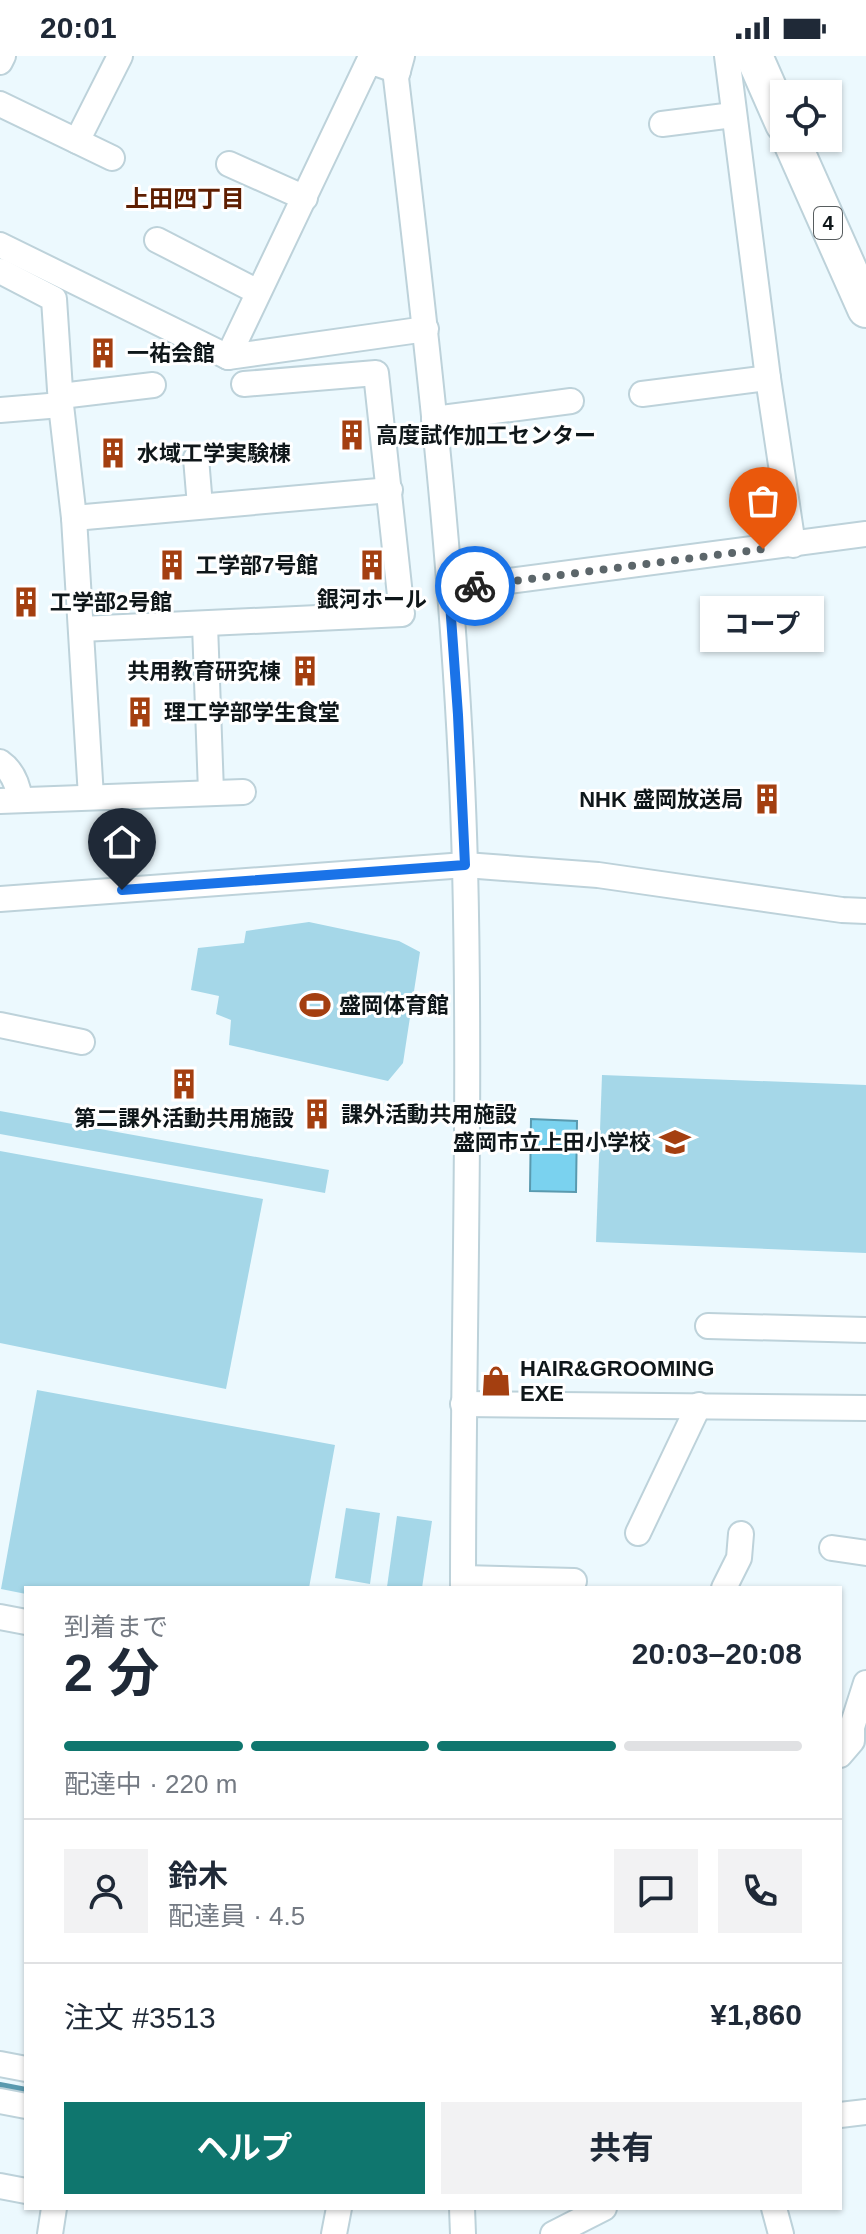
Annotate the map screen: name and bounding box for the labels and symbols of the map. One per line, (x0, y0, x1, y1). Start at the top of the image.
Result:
district label: 上田四丁目 (125, 185, 245, 212)
road number: 4 (814, 207, 842, 239)
building icon: 一祐会館 (86, 336, 120, 370)
place label: 一祐会館 (127, 341, 215, 366)
building icon: 高度試作加工センター (335, 418, 369, 452)
place label: 高度試作加工センター (376, 423, 596, 448)
building icon: 水域工学実験棟 (96, 436, 130, 470)
place label: 水域工学実験棟 (137, 441, 291, 466)
pin (729, 467, 797, 549)
courier (435, 546, 515, 626)
building icon: 工学部7号館 (155, 548, 189, 582)
building icon: 銀河ホール (355, 548, 389, 582)
place label: 工学部7号館 (196, 553, 318, 578)
building icon: 工学部2号館 (9, 585, 43, 619)
place label: 銀河ホール (317, 587, 427, 612)
place label: 工学部2号館 (50, 590, 172, 615)
callout: コープ (701, 597, 825, 653)
building icon: 共用教育研究棟 (288, 654, 322, 688)
place label: 共用教育研究棟 (127, 659, 281, 684)
building icon: 理工学部学生食堂 (123, 695, 157, 729)
place label: 理工学部学生食堂 (164, 700, 340, 725)
building icon: NHK 盛岡放送局 (750, 782, 784, 816)
place label: NHK 盛岡放送局 (579, 787, 743, 812)
pin (88, 808, 156, 890)
sports icon: 盛岡体育館 (298, 988, 332, 1022)
place label: 盛岡体育館 (339, 993, 449, 1018)
building icon: 第二課外活動共用施設 (167, 1067, 201, 1101)
building icon: 課外活動共用施設 (300, 1097, 334, 1131)
place label: 課外活動共用施設 (341, 1102, 517, 1127)
place label: 第二課外活動共用施設 (74, 1106, 294, 1131)
school or university icon: 盛岡市立上田小学校 (658, 1125, 692, 1159)
place label: 盛岡市立上田小学校 (453, 1130, 651, 1155)
place label: HAIR&GROOMING EXE (520, 1356, 714, 1406)
shop icon: HAIR&GROOMING EXE (479, 1364, 513, 1398)

